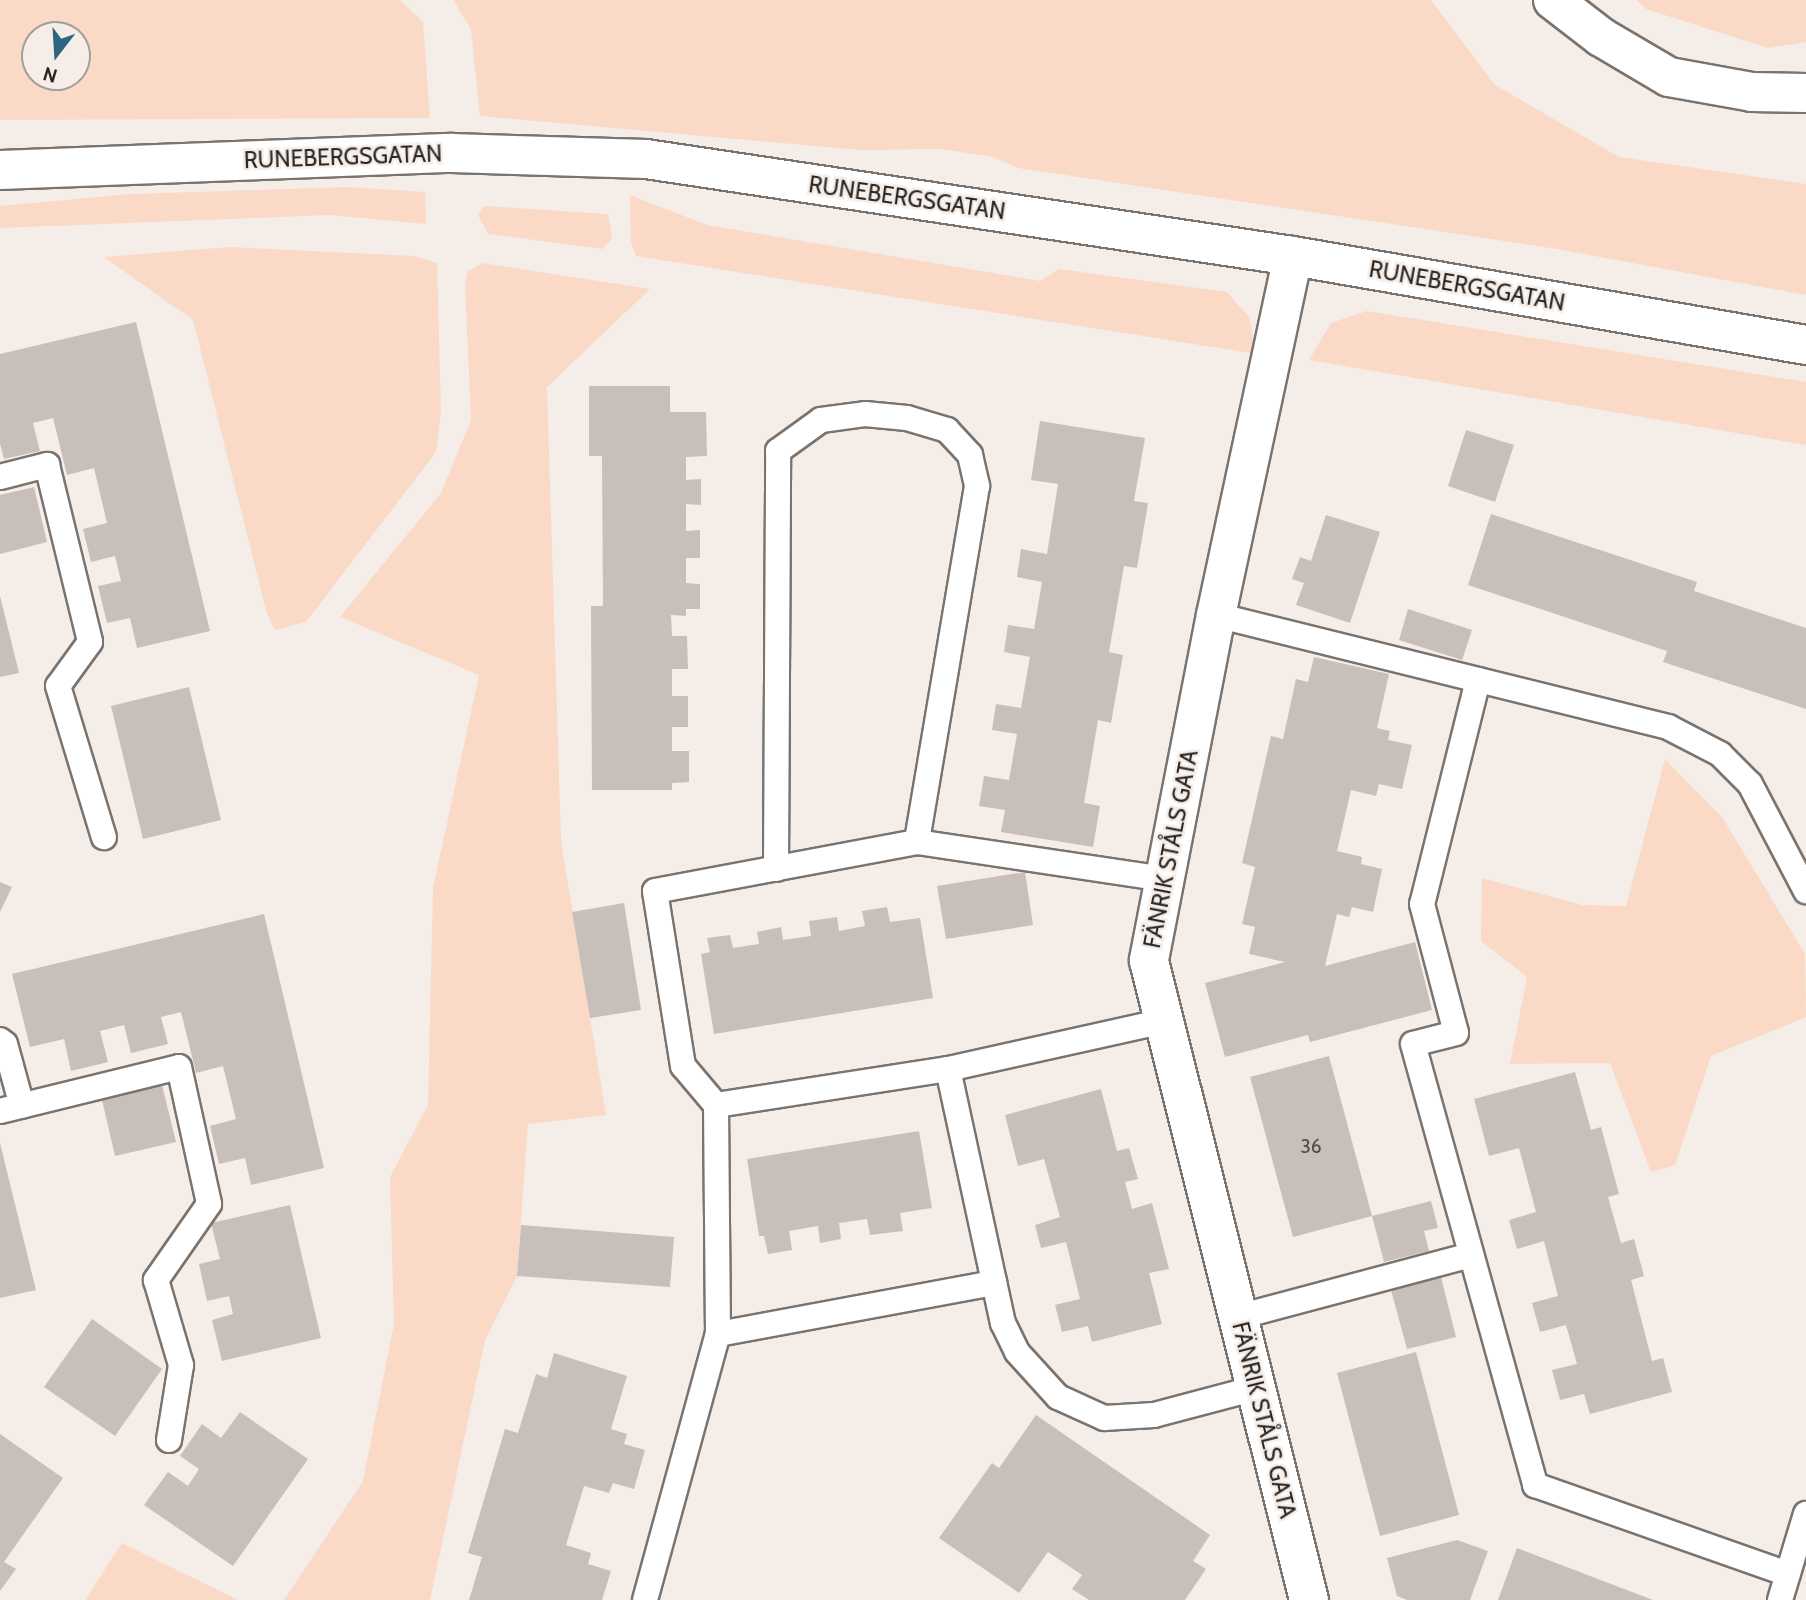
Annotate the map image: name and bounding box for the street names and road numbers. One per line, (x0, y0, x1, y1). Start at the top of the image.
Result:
street label: RUNEBERGSGATAN (243, 140, 443, 174)
street label: RUNEBERGSGATAN (807, 171, 1007, 225)
street label: RUNEBERGSGATAN (1367, 255, 1567, 317)
street label: FÄNRIK STÅLS GATA (1138, 748, 1204, 950)
street label: FÄNRIK STÅLS GATA (1226, 1319, 1302, 1521)

